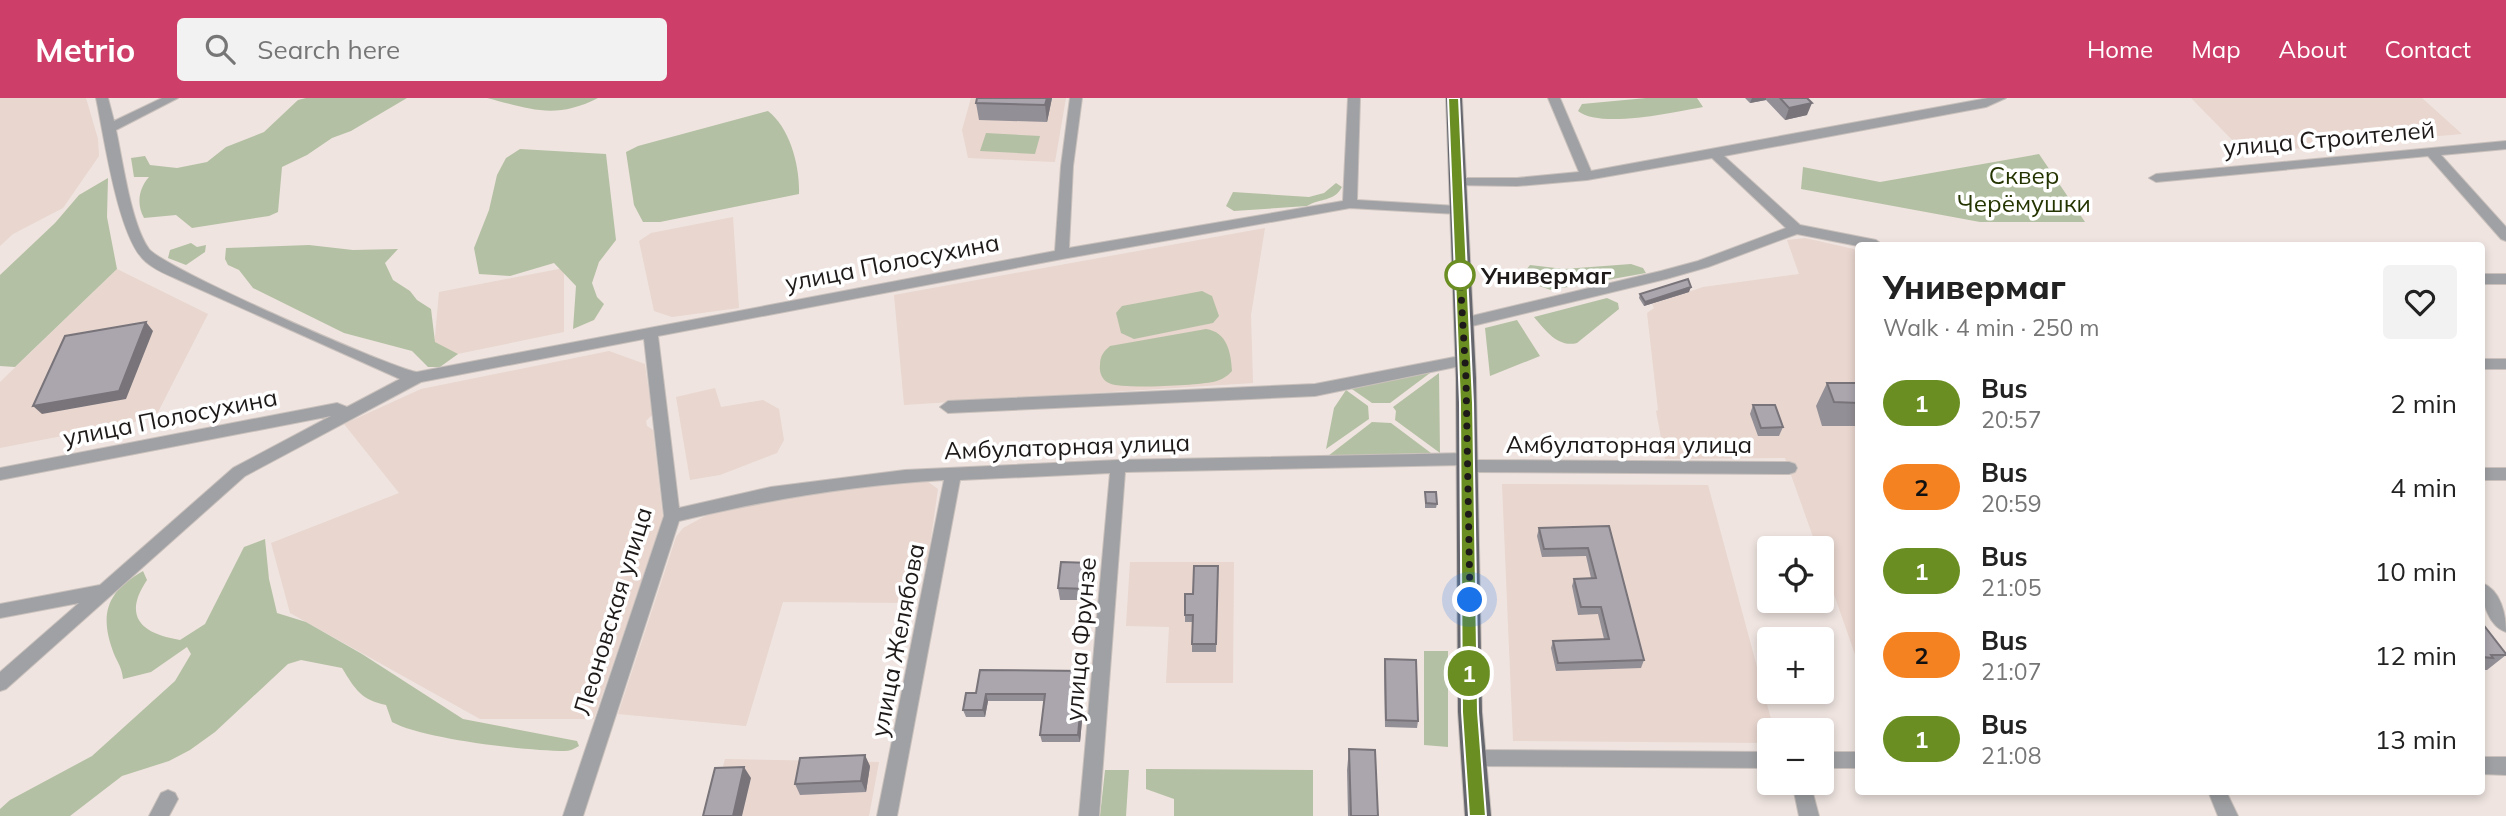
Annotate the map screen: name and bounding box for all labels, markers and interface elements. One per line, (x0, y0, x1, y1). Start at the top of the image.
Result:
search box (177, 18, 667, 81)
text: Metrio (35, 29, 135, 70)
icon: search (201, 30, 239, 68)
text: Search here (257, 33, 400, 66)
text: Home (2087, 34, 2153, 64)
text: Map (2191, 34, 2241, 64)
text: About (2279, 34, 2347, 64)
text: Contact (2385, 34, 2471, 64)
street label: улица Строителей (2222, 114, 2436, 162)
park label: Сквер Черёмушки (1957, 160, 2091, 218)
street label: улица Полосухина (782, 227, 1002, 297)
marker: Универмаг (1445, 260, 1475, 290)
place label: Универмаг (1480, 260, 1611, 290)
button: heart (2383, 265, 2457, 339)
text: Универмаг (1883, 266, 2066, 307)
text: Walk · 4 min · 250 m (1883, 313, 2100, 342)
text: Bus (1981, 372, 2027, 405)
street label: улица Полосухина (60, 382, 280, 452)
text: 2 min (2390, 387, 2457, 420)
text: 1 (1914, 388, 1929, 418)
text: 20:57 (1981, 405, 2041, 434)
street label: Амбулаторная улица (943, 427, 1191, 465)
street label: Амбулаторная улица (1506, 429, 1752, 459)
text: Bus (1981, 456, 2027, 489)
text: 4 min (2390, 471, 2457, 504)
text: 2 (1914, 472, 1929, 502)
text: 20:59 (1981, 489, 2041, 518)
street label: Леоновская улица (566, 503, 658, 719)
map controls (1757, 536, 1834, 795)
button: locate (1757, 536, 1834, 613)
text: Bus (1981, 540, 2027, 573)
street label: улица Желябова (864, 541, 930, 739)
text: 10 min (2375, 555, 2457, 588)
street label: улица Фрунзе (1058, 556, 1102, 722)
text: 1 (1914, 556, 1929, 586)
text: 21:05 (1981, 573, 2041, 602)
your location (1452, 582, 1487, 617)
text: Bus (1981, 624, 2027, 657)
button: + (1757, 627, 1834, 704)
text: 12 min (2375, 639, 2457, 672)
text: 2 (1914, 640, 1929, 670)
line badge: 1 (1446, 650, 1492, 696)
text: 21:07 (1981, 657, 2041, 686)
text: 1 (1462, 658, 1476, 688)
text: Bus (1981, 708, 2027, 741)
button: − (1757, 718, 1834, 795)
text: 13 min (2375, 723, 2457, 756)
text: 1 (1914, 724, 1929, 754)
text: 21:08 (1981, 741, 2041, 770)

